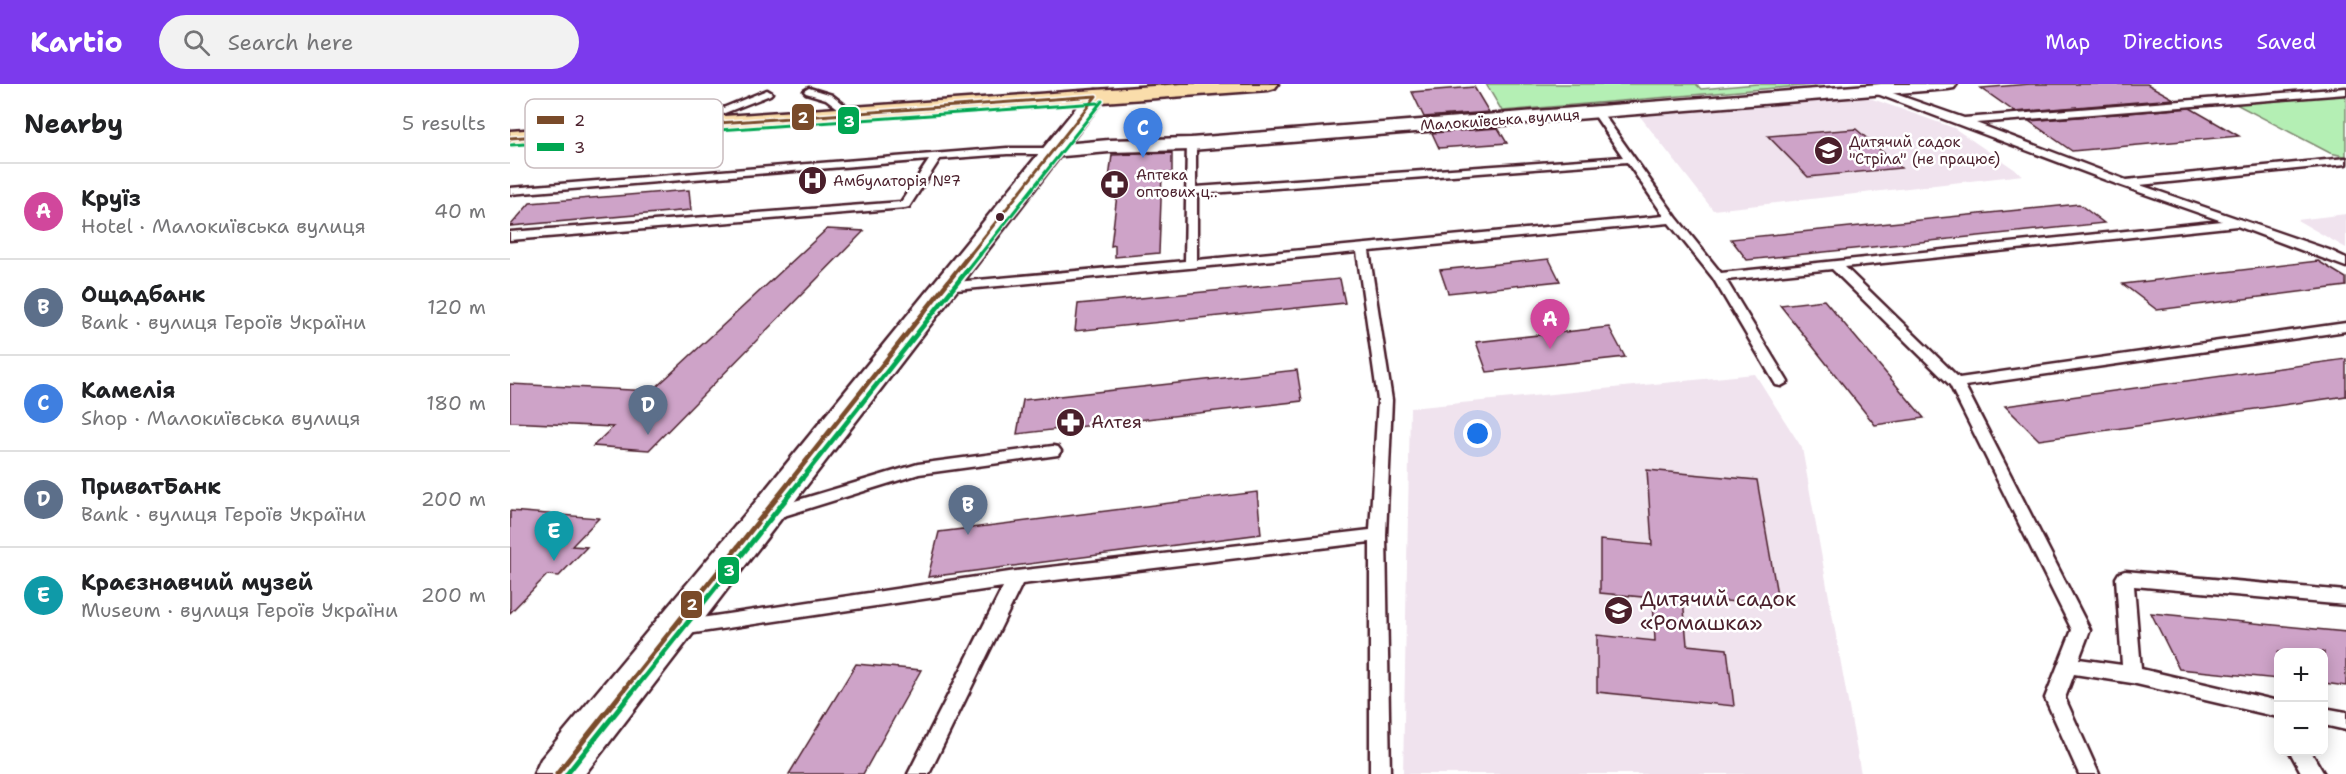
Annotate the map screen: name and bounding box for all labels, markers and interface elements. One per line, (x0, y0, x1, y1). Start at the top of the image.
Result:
search box (159, 15, 579, 69)
text: Kartio (30, 23, 123, 61)
icon: search (180, 26, 213, 59)
text: Search here (228, 28, 353, 57)
text: Map (2045, 28, 2090, 56)
text: Directions (2123, 28, 2223, 56)
text: Saved (2256, 28, 2316, 56)
legend (525, 99, 723, 168)
line badge: 2 (791, 103, 815, 131)
street label: Малокиївська вулиця (1419, 104, 1581, 136)
text: Nearby (24, 106, 123, 141)
line badge: 3 (837, 106, 860, 135)
text: 2 (797, 107, 809, 128)
pin: C (1124, 109, 1162, 158)
text: 5 results (402, 110, 486, 136)
text: 2 (574, 110, 585, 131)
text: 3 (843, 111, 855, 132)
place label: Дитячий садок "Стріла" (не працює) (1849, 132, 2000, 169)
school or university icon: Дитячий садок "Стріла" (не працює) (1812, 135, 1844, 167)
text: 3 (574, 137, 585, 158)
hospital icon: Амбулаторія №7 (796, 165, 828, 197)
place label: Аптека оптових ц‥ (1136, 165, 1218, 202)
pharmacy icon: Аптека оптових ц‥ (1099, 168, 1131, 200)
place label: Амбулаторія №7 (833, 171, 961, 191)
text: Круїз (81, 184, 141, 213)
text: A (36, 198, 51, 224)
text: 40 m (434, 198, 486, 224)
unlabelled marker (994, 211, 1006, 223)
text: Hotel · Малокиївська вулиця (81, 213, 366, 239)
text: Ощадбанк (81, 280, 205, 309)
text: B (37, 294, 50, 320)
text: 120 m (427, 294, 486, 320)
pin: A (1530, 300, 1570, 349)
text: Bank · вулиця Героїв України (81, 309, 366, 335)
text: Камелія (81, 376, 175, 405)
pin: D (628, 386, 668, 435)
text: C (37, 390, 50, 416)
text: 180 m (426, 390, 486, 416)
text: Shop · Малокиївська вулиця (81, 405, 360, 431)
pharmacy icon: Алтея (1054, 406, 1086, 438)
place label: Алтея (1091, 410, 1142, 434)
your location (1463, 419, 1492, 448)
text: ПриватБанк (81, 472, 221, 501)
text: D (36, 486, 51, 512)
text: 200 m (421, 486, 486, 512)
pin: B (948, 486, 988, 535)
text: Bank · вулиця Героїв України (81, 501, 366, 527)
pin: E (534, 512, 573, 561)
line badge: 3 (717, 556, 740, 585)
text: 3 (723, 560, 735, 581)
text: Краєзнавчий музей (81, 568, 313, 597)
text: E (37, 582, 50, 608)
text: 200 m (421, 582, 486, 608)
place label: Дитячий садок «Ромашка» (1640, 585, 1796, 637)
line badge: 2 (680, 590, 703, 619)
text: 2 (686, 594, 698, 615)
school or university icon: Дитячий садок «Ромашка» (1603, 595, 1635, 627)
text: Museum · вулиця Героїв України (81, 597, 398, 623)
map controls (2274, 648, 2328, 756)
button: + (2274, 648, 2328, 702)
button: − (2274, 702, 2328, 756)

